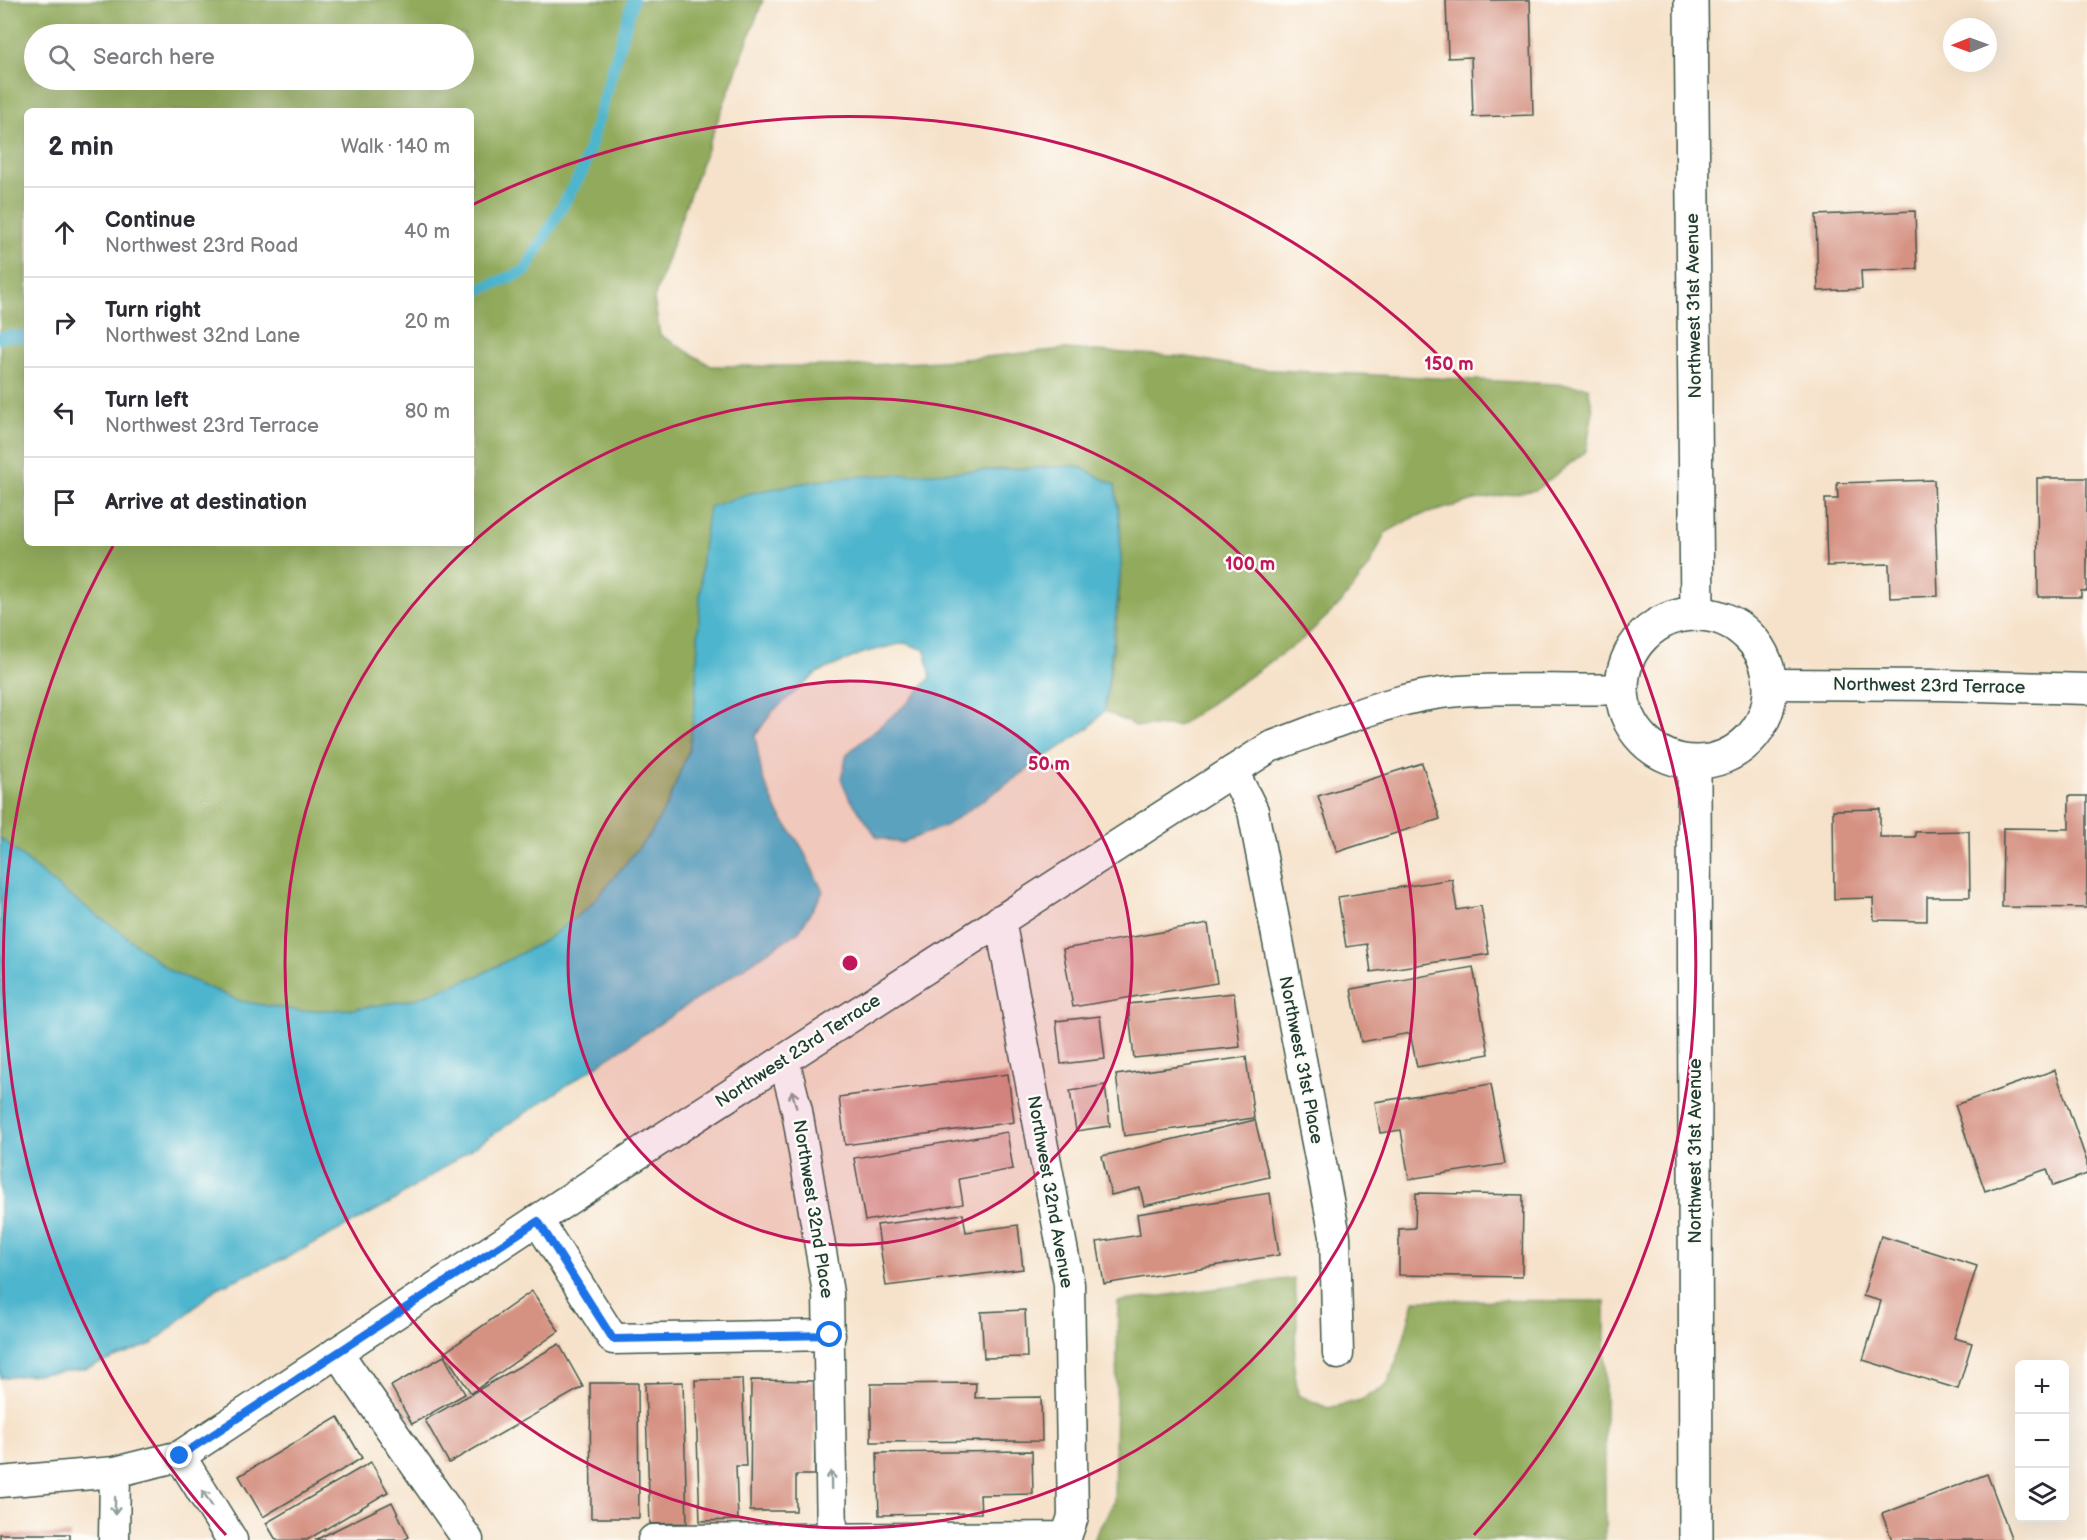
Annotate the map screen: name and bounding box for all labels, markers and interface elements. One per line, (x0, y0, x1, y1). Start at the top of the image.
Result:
north arrow (1943, 18, 1997, 72)
search box (24, 24, 474, 90)
icon: search (45, 41, 78, 74)
text: Search here (93, 44, 215, 71)
text: 2 min (48, 132, 114, 163)
text: Walk · 140 m (341, 135, 450, 159)
text: Continue (105, 207, 195, 234)
street label: Northwest 31st Avenue (1682, 213, 1706, 399)
icon: ahead (48, 216, 81, 249)
text: 40 m (404, 220, 450, 244)
text: Northwest 23rd Road (105, 234, 298, 258)
text: Turn right (105, 297, 201, 324)
icon: right (48, 306, 81, 339)
text: 20 m (405, 310, 450, 334)
text: Northwest 32nd Lane (105, 324, 300, 348)
text: 150 m (1424, 354, 1474, 375)
text: Turn left (105, 387, 189, 414)
icon: left (48, 396, 81, 429)
text: 80 m (405, 400, 450, 424)
text: Northwest 23rd Terrace (105, 414, 319, 438)
icon: arrive (48, 486, 81, 519)
text: Arrive at destination (105, 489, 307, 516)
text: 100 m (1225, 554, 1275, 575)
street label: Northwest 23rd Terrace (1833, 674, 2026, 698)
text: 50 m (1028, 754, 1070, 775)
centre of rings (840, 953, 860, 973)
street label: Northwest 31st Place (1274, 974, 1328, 1146)
street label: Northwest 23rd Terrace (712, 990, 885, 1112)
street label: Northwest 31st Avenue (1685, 1058, 1706, 1244)
one-way arrow (788, 1090, 799, 1109)
street label: Northwest 32nd Avenue (1023, 1094, 1077, 1290)
street label: Northwest 32nd Place (789, 1118, 838, 1300)
route start (816, 1321, 842, 1347)
map controls (2015, 1360, 2069, 1522)
button: + (2015, 1360, 2069, 1414)
button: − (2015, 1414, 2069, 1468)
route end (166, 1442, 192, 1468)
button: layers (2015, 1468, 2069, 1522)
one-way arrow (825, 1471, 837, 1491)
one-way arrow (200, 1489, 213, 1506)
one-way arrow (109, 1496, 121, 1516)

